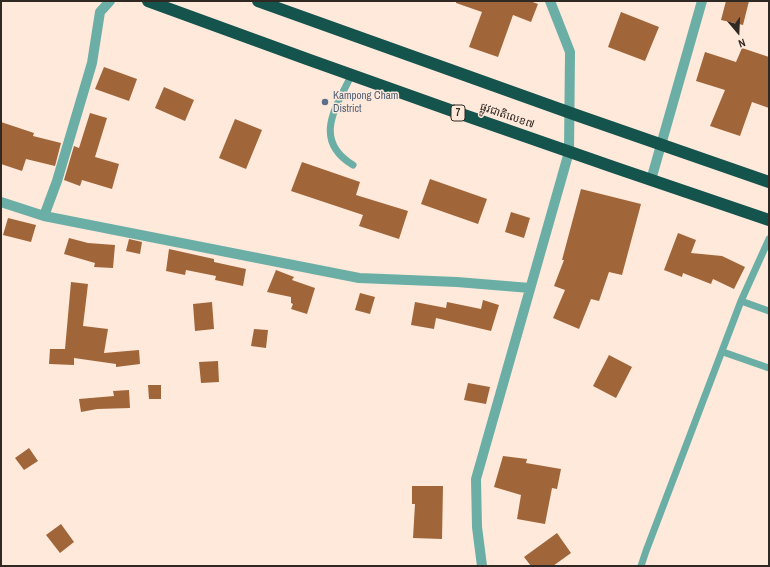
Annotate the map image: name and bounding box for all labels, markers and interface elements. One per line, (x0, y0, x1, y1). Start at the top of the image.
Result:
north arrow (718, 12, 758, 52)
text: N (737, 36, 747, 51)
place label: Kampong Cham District (333, 89, 398, 115)
marker: Kampong Cham District (320, 97, 330, 107)
street label: ផ្លូវជាតិលេខ៧ (478, 101, 536, 131)
road number: 7 (451, 105, 465, 121)

